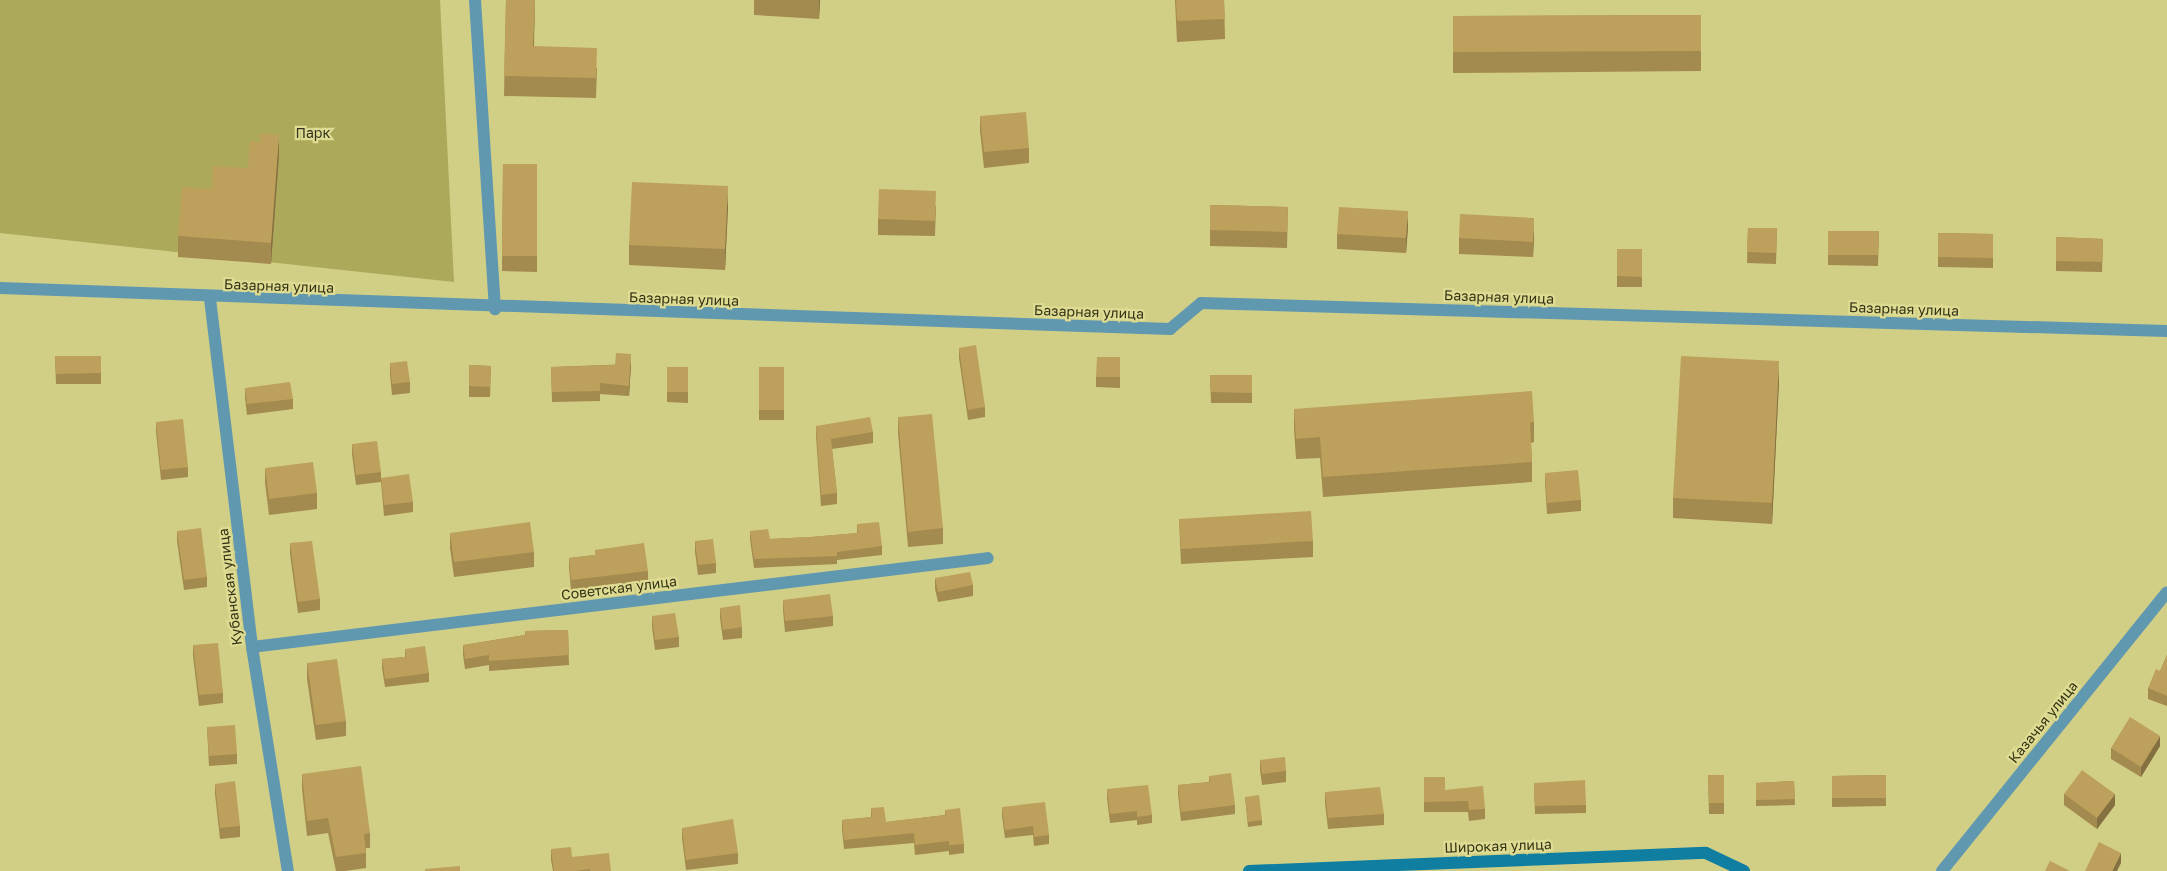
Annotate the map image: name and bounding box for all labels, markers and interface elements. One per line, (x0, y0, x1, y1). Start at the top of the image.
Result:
park label: Парк (295, 125, 331, 141)
street label: Базарная улица (224, 276, 334, 296)
street label: Базарная улица (1444, 287, 1554, 307)
street label: Базарная улица (629, 289, 739, 309)
street label: Базарная улица (1849, 299, 1959, 319)
street label: Базарная улица (1034, 302, 1144, 322)
street label: Кубанская улица (214, 528, 246, 646)
street label: Советская улица (560, 573, 678, 603)
street label: Казачья улица (2005, 678, 2081, 766)
street label: Широкая улица (1444, 836, 1552, 856)

